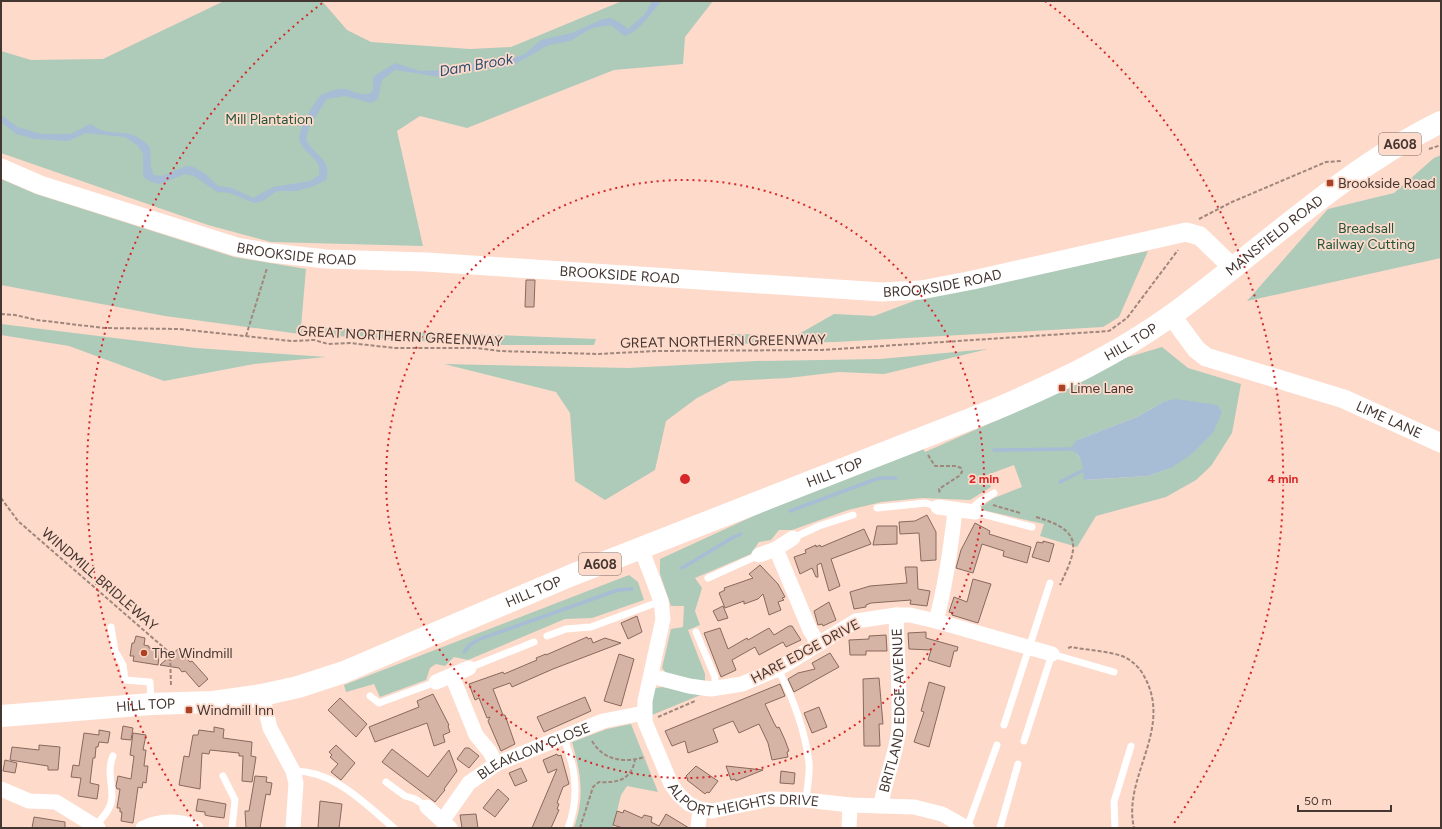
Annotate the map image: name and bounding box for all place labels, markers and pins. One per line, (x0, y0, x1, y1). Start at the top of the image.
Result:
place label: Brookside Road (1338, 175, 1436, 192)
marker: Brookside Road (1325, 178, 1335, 188)
place label: Lime Lane (1070, 380, 1134, 397)
marker: Lime Lane (1057, 383, 1067, 393)
centre of rings (678, 472, 692, 486)
place label: The Windmill (152, 645, 233, 662)
marker: The Windmill (139, 648, 149, 658)
place label: Windmill Inn (197, 702, 274, 719)
marker: Windmill Inn (184, 705, 194, 715)

